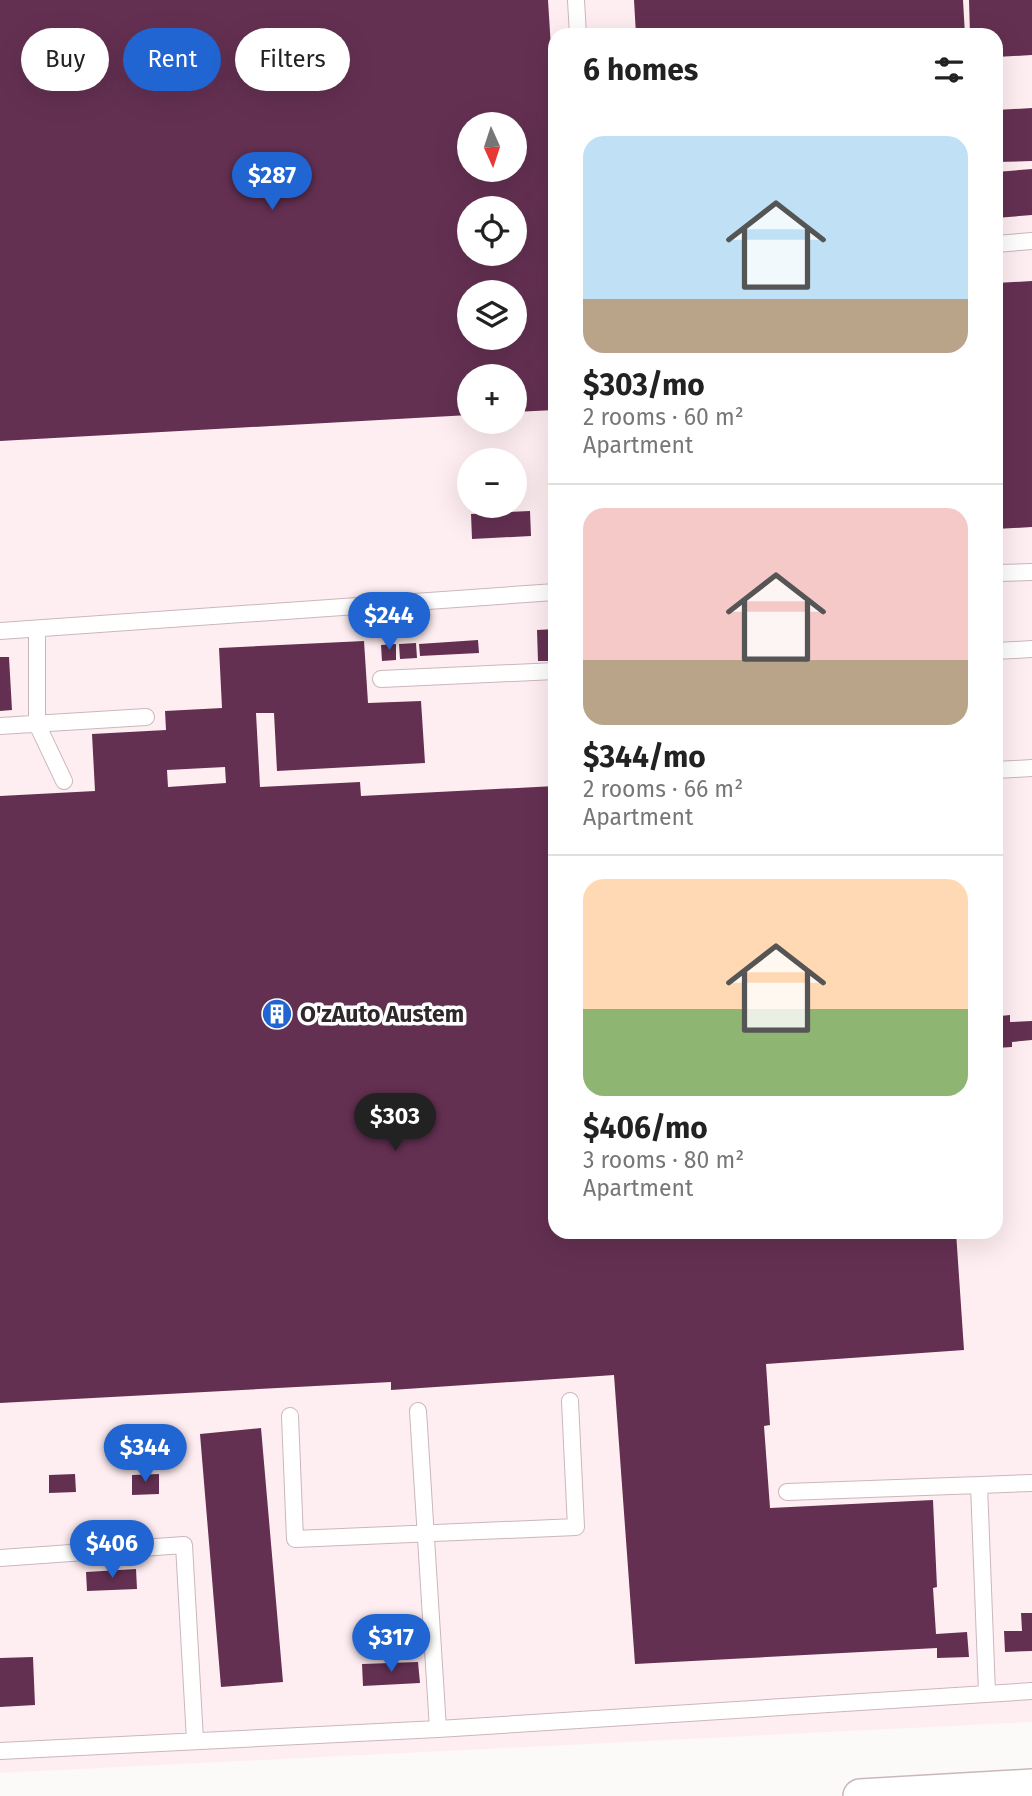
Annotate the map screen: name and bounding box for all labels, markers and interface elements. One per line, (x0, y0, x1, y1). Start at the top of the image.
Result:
chip: Buy (21, 28, 109, 91)
chip: Rent (123, 28, 221, 91)
chip: Filters (235, 28, 350, 91)
icon: filters (930, 51, 968, 89)
text: 6 homes (583, 52, 698, 88)
north arrow (457, 112, 527, 182)
map controls (457, 112, 527, 518)
pin: $287 (231, 152, 313, 212)
text: $287 (248, 161, 296, 189)
icon: home (713, 182, 839, 308)
button: locate (457, 196, 527, 266)
button: layers (457, 280, 527, 350)
button: + (457, 364, 527, 434)
text: $303/mo (583, 367, 705, 403)
text: 2 rooms · 60 m² (583, 403, 744, 431)
text: Apartment (583, 431, 693, 459)
button: − (457, 448, 527, 518)
icon: home (713, 554, 839, 680)
pin: $244 (348, 592, 430, 652)
text: $244 (364, 601, 414, 629)
text: $344/mo (583, 739, 706, 775)
text: 2 rooms · 66 m² (583, 775, 743, 803)
text: Apartment (583, 803, 693, 831)
icon: home (713, 925, 839, 1051)
building icon: O'zAuto Austem (260, 997, 294, 1031)
place label: O'zAuto Austem (300, 1000, 464, 1028)
pin: $303 (354, 1094, 436, 1153)
text: $303 (370, 1102, 420, 1130)
text: $406/mo (583, 1110, 708, 1146)
text: 3 rooms · 80 m² (583, 1146, 744, 1174)
text: Apartment (583, 1174, 693, 1202)
pin: $344 (104, 1424, 186, 1484)
text: $344 (120, 1433, 170, 1461)
pin: $406 (71, 1520, 153, 1580)
text: $406 (86, 1529, 138, 1557)
pin: $317 (350, 1614, 432, 1674)
text: $317 (368, 1623, 414, 1651)

